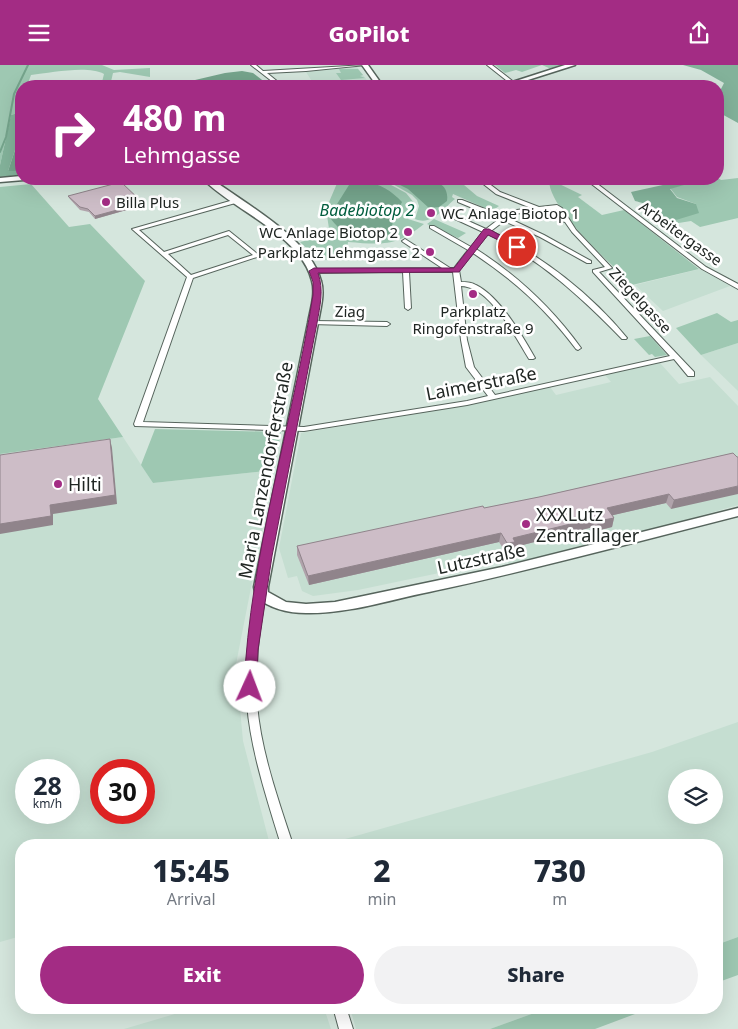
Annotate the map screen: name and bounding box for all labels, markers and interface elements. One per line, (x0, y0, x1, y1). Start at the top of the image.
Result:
text: GoPilot (328, 18, 410, 48)
icon: menu (25, 19, 53, 47)
icon: share (685, 19, 713, 47)
text: 480 m (123, 94, 226, 141)
icon: right (40, 100, 105, 165)
text: Lehmgasse (123, 139, 240, 169)
place label: Billa Plus (116, 192, 179, 212)
marker: Billa Plus (100, 196, 112, 208)
street label: Arbeitergasse (636, 196, 726, 270)
water label: Badebiotop 2 (320, 199, 415, 221)
place label: WC Anlage Biotop 1 (441, 203, 580, 223)
marker: WC Anlage Biotop 1 (425, 207, 437, 219)
place label: WC Anlage Biotop 2 (259, 222, 398, 242)
marker: WC Anlage Biotop 2 (402, 226, 414, 238)
pin (496, 226, 538, 268)
icon: arrive (503, 233, 531, 261)
place label: Parkplatz Lehmgasse 2 (258, 242, 420, 262)
marker: Parkplatz Lehmgasse 2 (424, 246, 436, 258)
street label: Ziegelgasse (605, 263, 677, 337)
marker: Parkplatz Ringofenstraße 9 (467, 288, 479, 300)
street label: Ziag (335, 301, 365, 321)
place label: Parkplatz Ringofenstraße 9 (413, 301, 533, 338)
street label: Maria Lanzendorferstraße (232, 359, 298, 581)
street label: Laimerstraße (424, 360, 538, 406)
place label: Hilti (68, 472, 102, 496)
marker: Hilti (52, 478, 64, 490)
place label: XXXLutz Zentrallager (536, 502, 640, 547)
marker: XXXLutz Zentrallager (520, 518, 532, 530)
street label: Lutzstraße (435, 537, 527, 579)
position arrow (223, 660, 275, 712)
speed limit sign: 30 (90, 759, 155, 824)
text: 28 (33, 768, 62, 802)
map controls (668, 769, 723, 824)
button: layers (668, 769, 723, 824)
text: km/h (33, 795, 62, 812)
text: 15:45 (152, 850, 230, 891)
text: 2 (373, 850, 391, 891)
text: 730 (534, 850, 586, 891)
text: Arrival (167, 888, 216, 910)
text: min (367, 888, 396, 910)
text: m (552, 888, 567, 910)
button: Exit (40, 946, 364, 1004)
button: Share (374, 946, 698, 1004)

